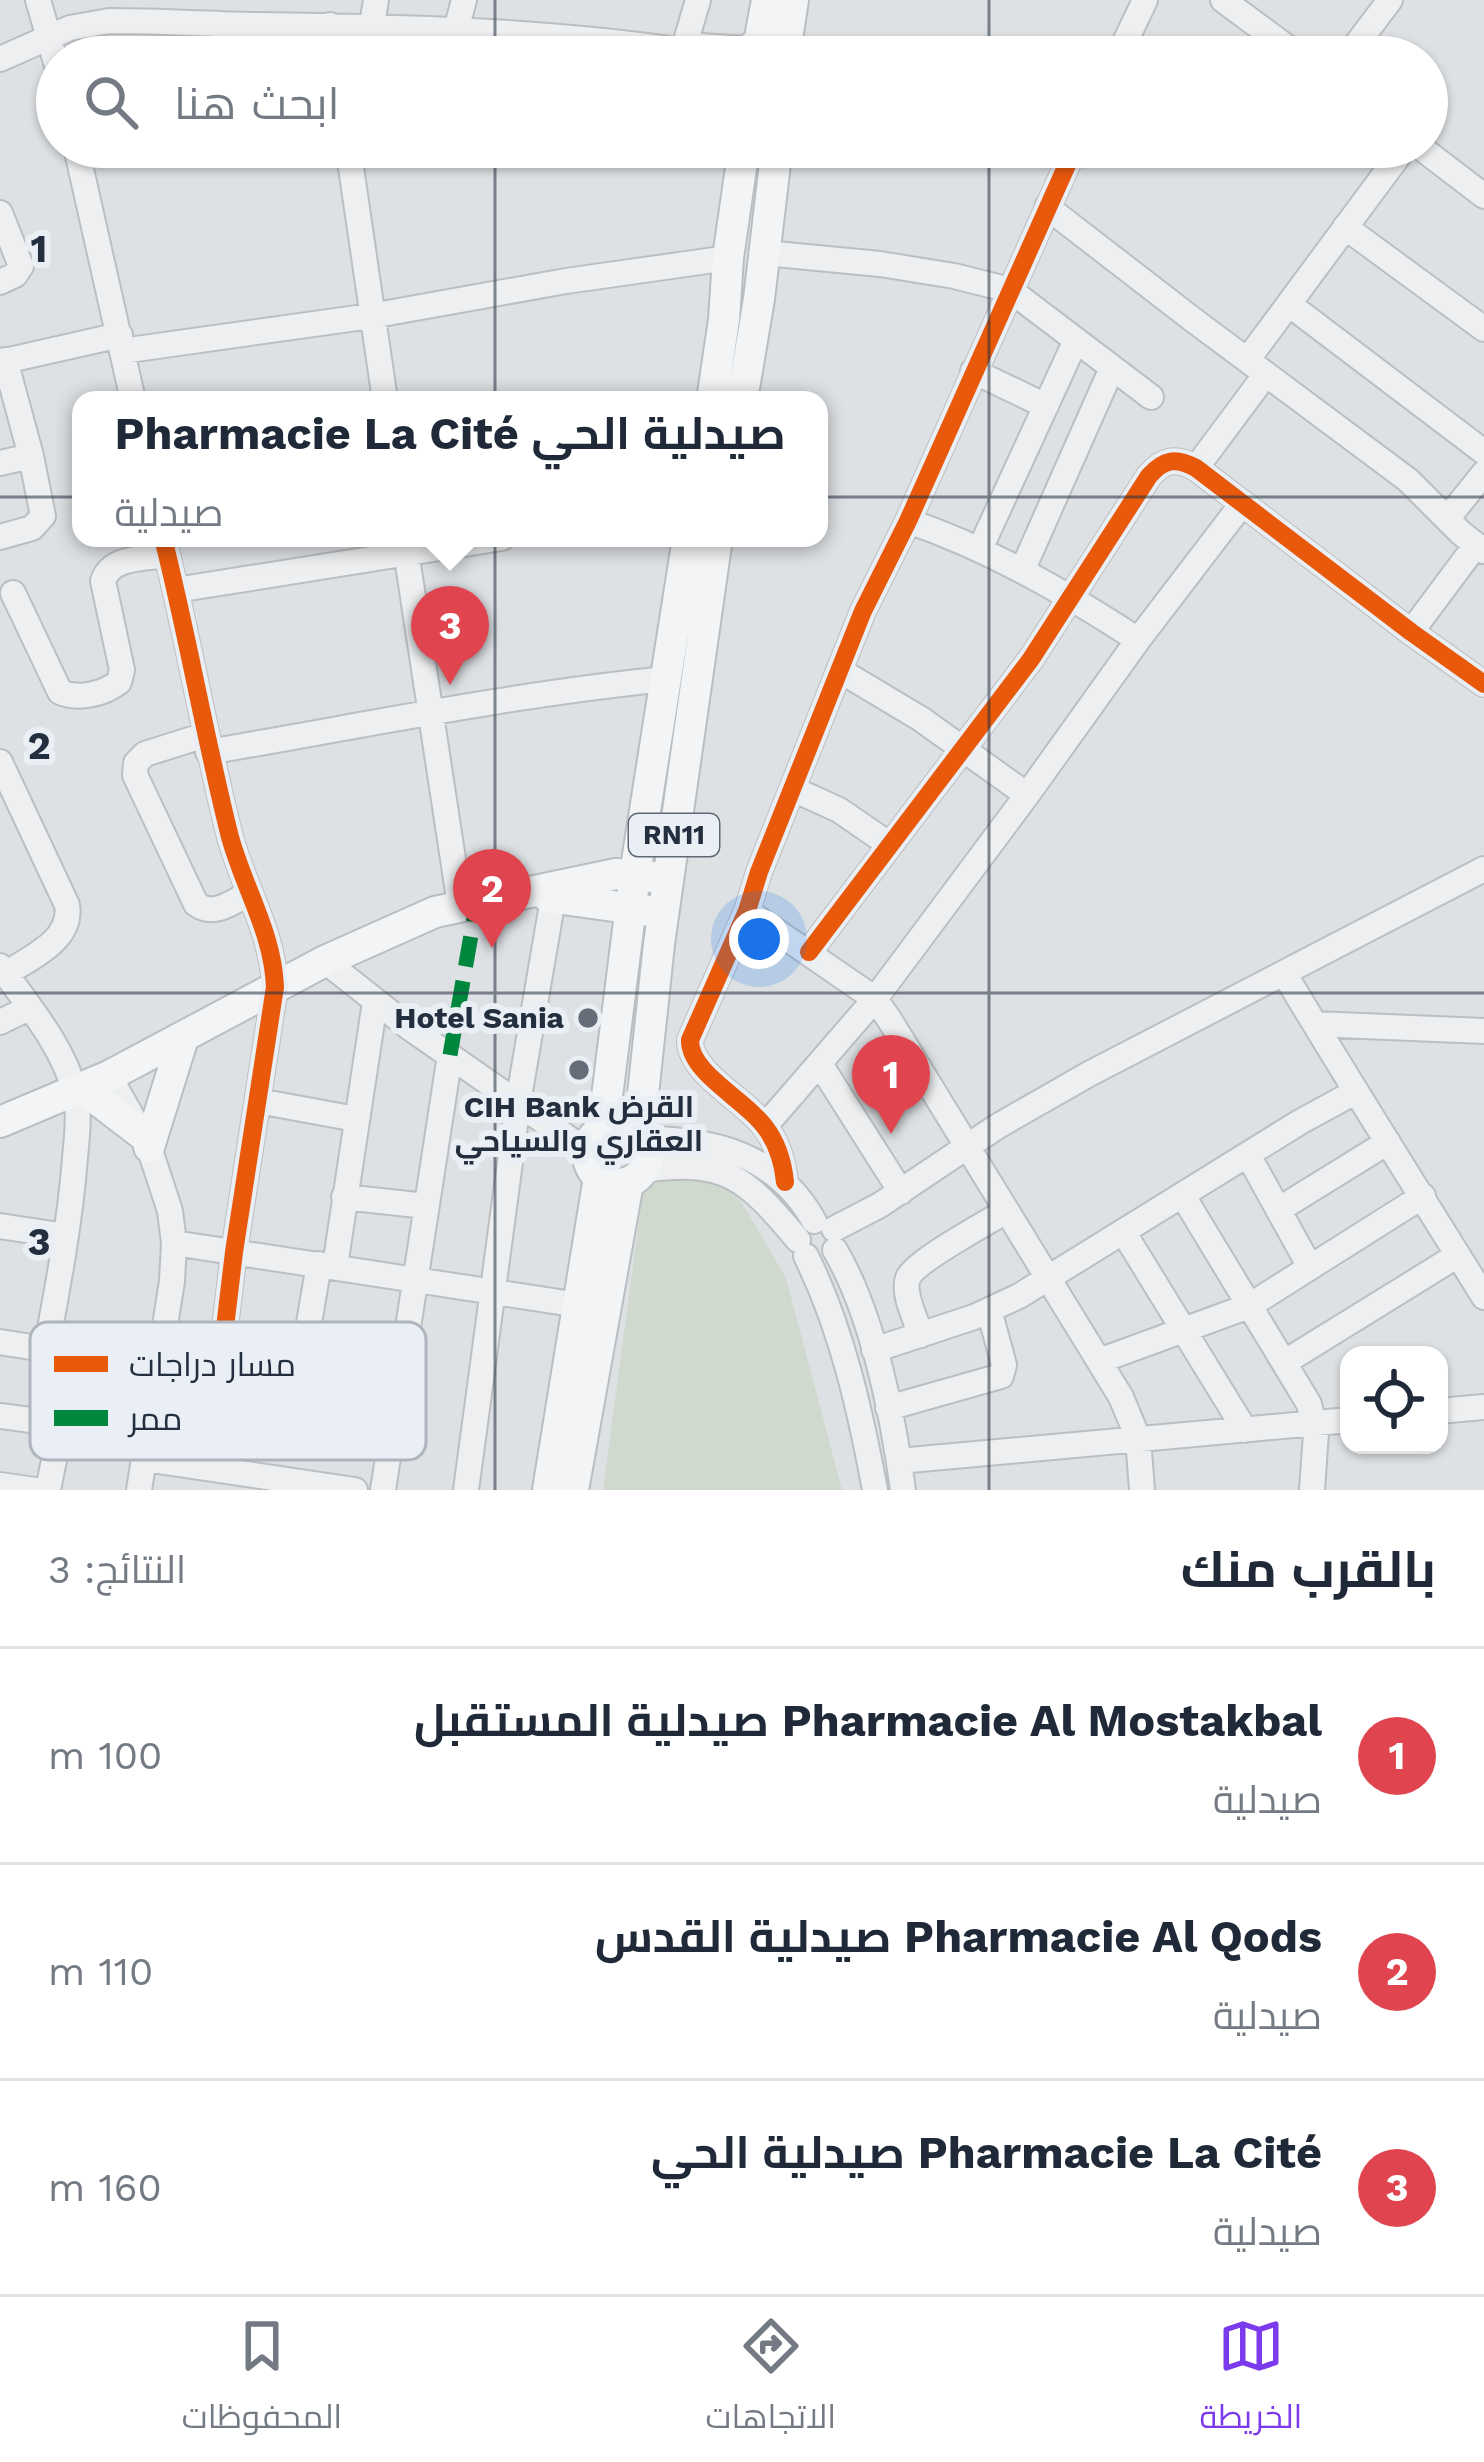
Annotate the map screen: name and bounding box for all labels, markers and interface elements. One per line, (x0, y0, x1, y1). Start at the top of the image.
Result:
search box (36, 36, 1448, 168)
icon: search (78, 69, 144, 135)
text: ابحث هنا (174, 77, 340, 130)
text: 1 (31, 226, 47, 271)
popup (72, 391, 828, 547)
text: Pharmacie La Cité صيدلية الحي (115, 407, 785, 460)
text: صيدلية (115, 490, 224, 535)
pin: 3 (411, 586, 489, 685)
text: 2 (27, 723, 51, 768)
road number: RN11 (629, 814, 719, 856)
pin: 2 (453, 849, 531, 948)
your location (729, 909, 789, 969)
place label: Hotel Sania (394, 1000, 565, 1035)
marker: Hotel Sania (575, 1005, 601, 1031)
pin: 1 (852, 1035, 930, 1134)
marker: CIH Bank القرض العقاري والسياحي (566, 1057, 592, 1083)
place label: CIH Bank القرض العقاري والسياحي (455, 1089, 703, 1165)
text: 3 (27, 1219, 51, 1264)
legend (30, 1322, 426, 1460)
text: مسار دراجات (129, 1345, 296, 1384)
map controls (1340, 1346, 1448, 1454)
button: locate (1340, 1346, 1448, 1454)
text: ممر (127, 1399, 182, 1438)
text: بالقرب منك (1181, 1540, 1436, 1599)
text: النتائج: 3 (48, 1547, 186, 1592)
text: Pharmacie Al Mostakbal صيدلية المستقبل (414, 1694, 1322, 1747)
text: 100 m (48, 1733, 162, 1778)
text: 1 (1389, 1733, 1405, 1778)
text: صيدلية (1213, 1777, 1322, 1822)
text: Pharmacie Al Qods صيدلية القدس (595, 1910, 1322, 1963)
text: 110 m (48, 1949, 153, 1994)
text: 2 (1385, 1949, 1409, 1994)
text: صيدلية (1213, 1993, 1322, 2038)
text: Pharmacie La Cité صيدلية الحي (651, 2126, 1322, 2179)
text: 160 m (48, 2165, 162, 2210)
text: 3 (1385, 2165, 1409, 2210)
text: صيدلية (1213, 2209, 1322, 2254)
tab: المحفوظات (182, 2313, 342, 2447)
tab: الاتجاهات (706, 2313, 836, 2447)
tab: الخريطة (1199, 2313, 1302, 2447)

